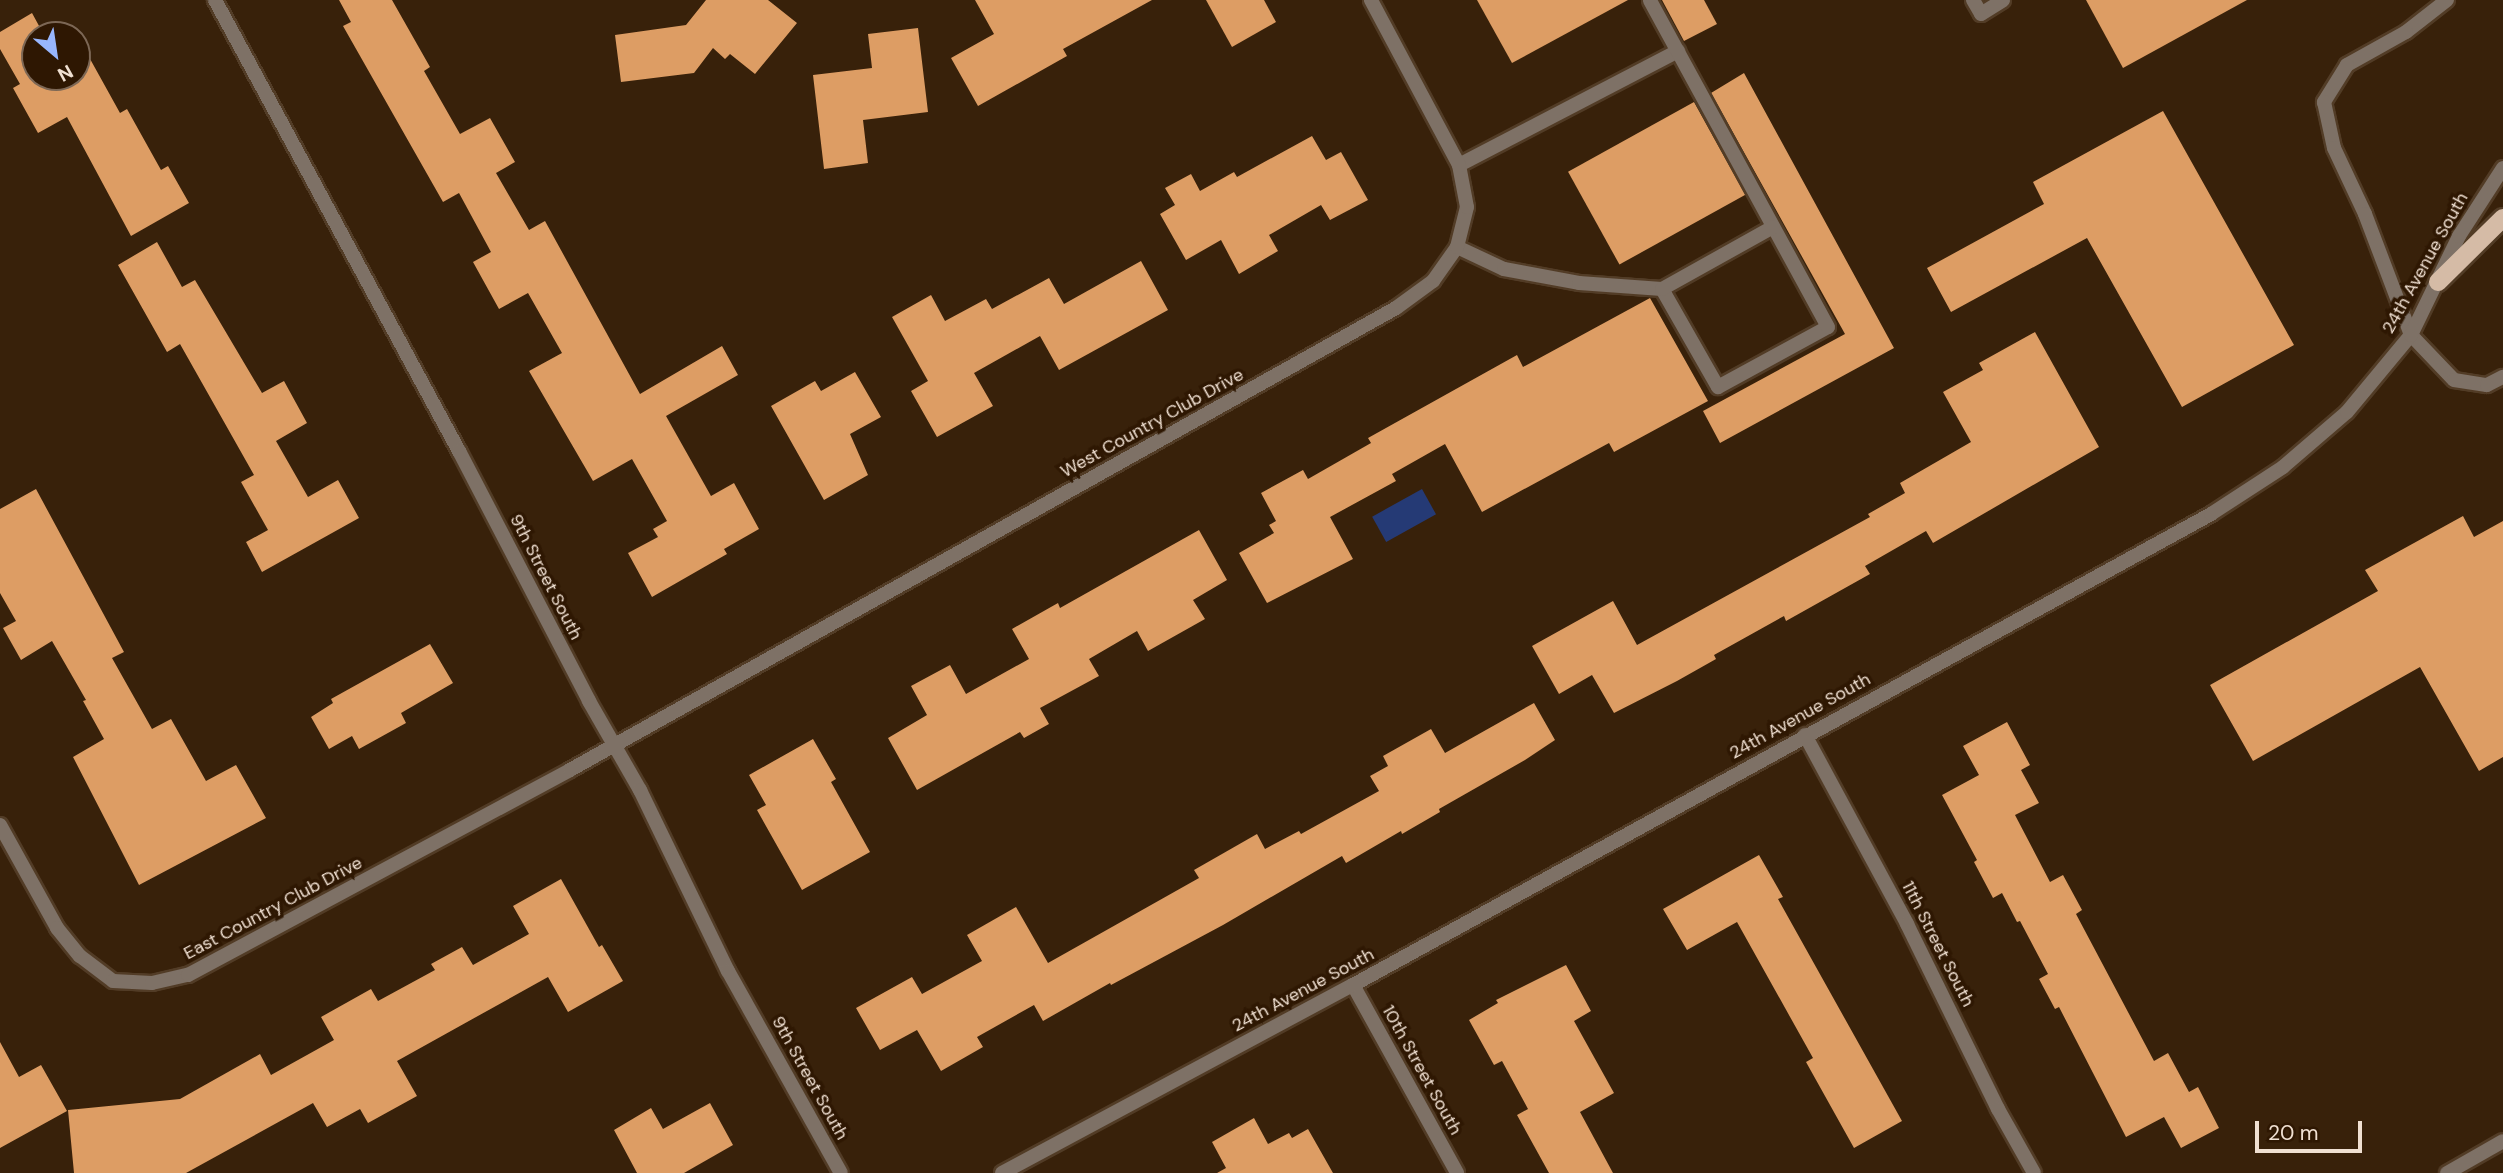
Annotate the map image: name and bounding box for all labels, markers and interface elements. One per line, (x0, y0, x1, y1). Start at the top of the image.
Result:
north arrow (21, 21, 91, 91)
text: N (53, 59, 78, 87)
street label: 24th Avenue South (2377, 189, 2473, 337)
street label: West Country Club Drive (1057, 364, 1247, 482)
street label: 9th Street South (505, 511, 587, 643)
street label: 24th Avenue South (1726, 668, 1874, 764)
street label: East Country Club Drive (180, 852, 366, 964)
street label: 11th Street South (1897, 878, 1979, 1010)
street label: 24th Avenue South (1228, 943, 1378, 1037)
street label: 10th Street South (1377, 1001, 1467, 1139)
street label: 9th Street South (767, 1012, 853, 1144)
scale bar (2258, 1106, 2365, 1150)
text: 20 m (2268, 1119, 2319, 1147)

